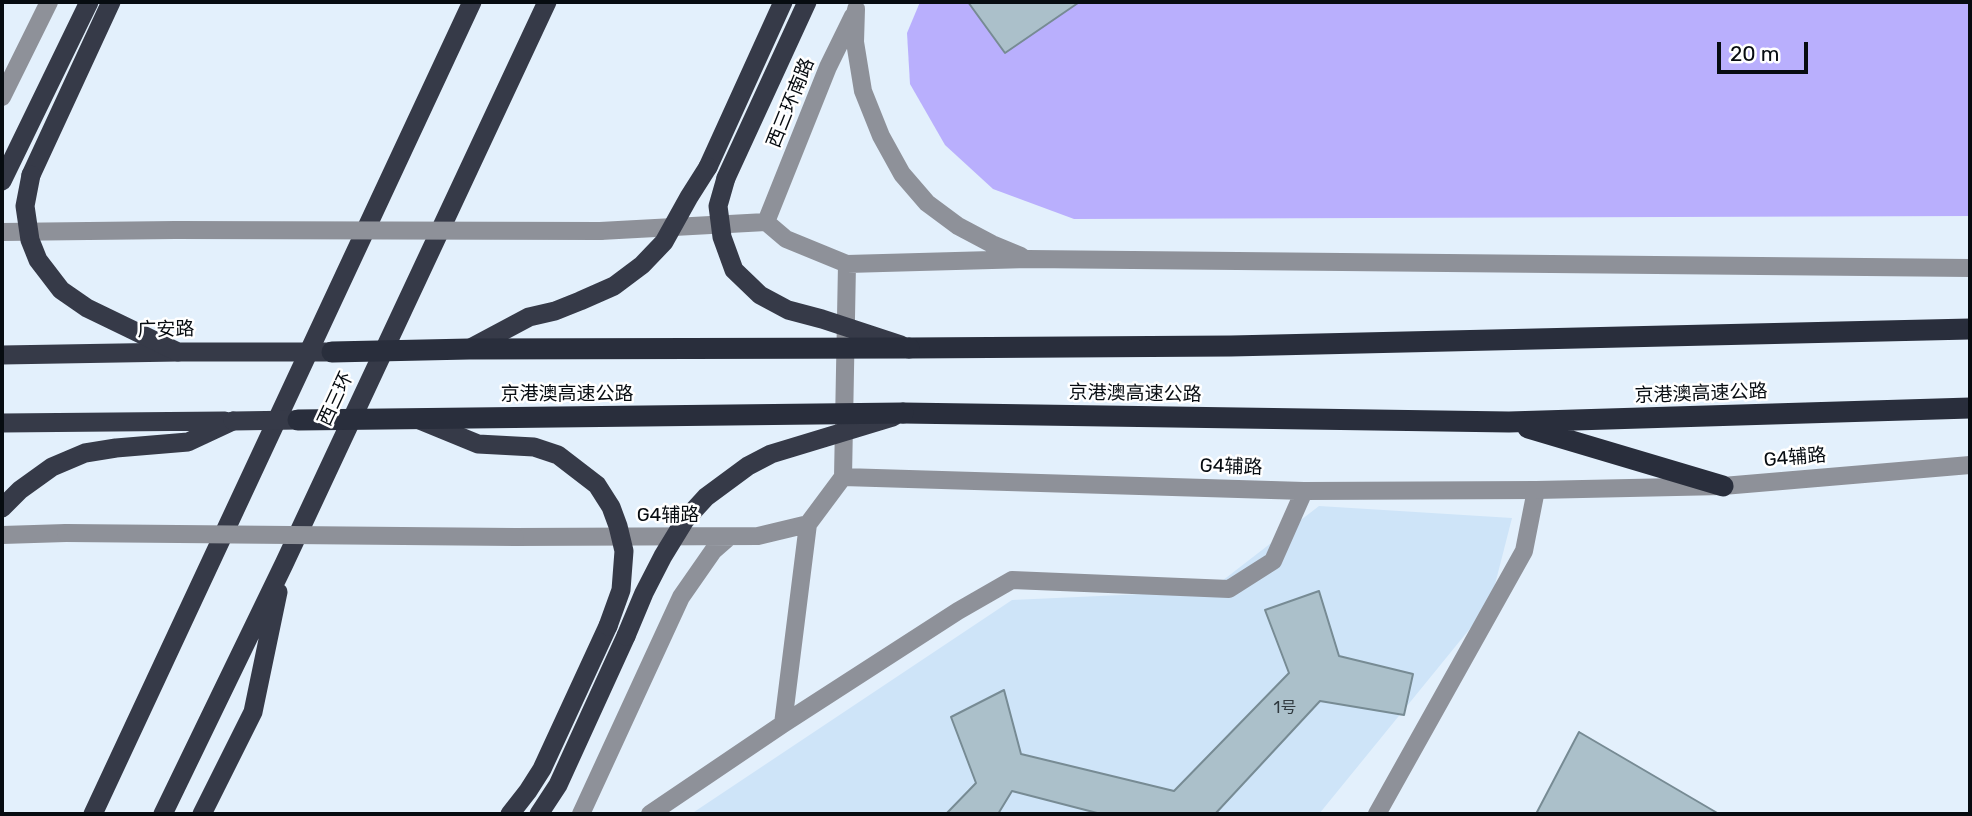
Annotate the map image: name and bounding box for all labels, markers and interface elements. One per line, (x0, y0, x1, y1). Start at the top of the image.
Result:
scale bar (1720, 28, 1811, 72)
text: 20 m (1730, 41, 1779, 66)
street label: 西三环南路 (763, 55, 819, 151)
street label: 广安路 (137, 318, 195, 342)
street label: 西三环 (314, 368, 358, 430)
street label: 京港澳高速公路 (1634, 380, 1768, 408)
street label: 京港澳高速公路 (1068, 381, 1202, 407)
street label: 京港澳高速公路 (501, 384, 633, 406)
street label: G4辅路 (1763, 444, 1827, 472)
street label: G4辅路 (1199, 455, 1263, 479)
street label: G4辅路 (637, 505, 699, 527)
house number: 1号 (1274, 698, 1296, 718)

